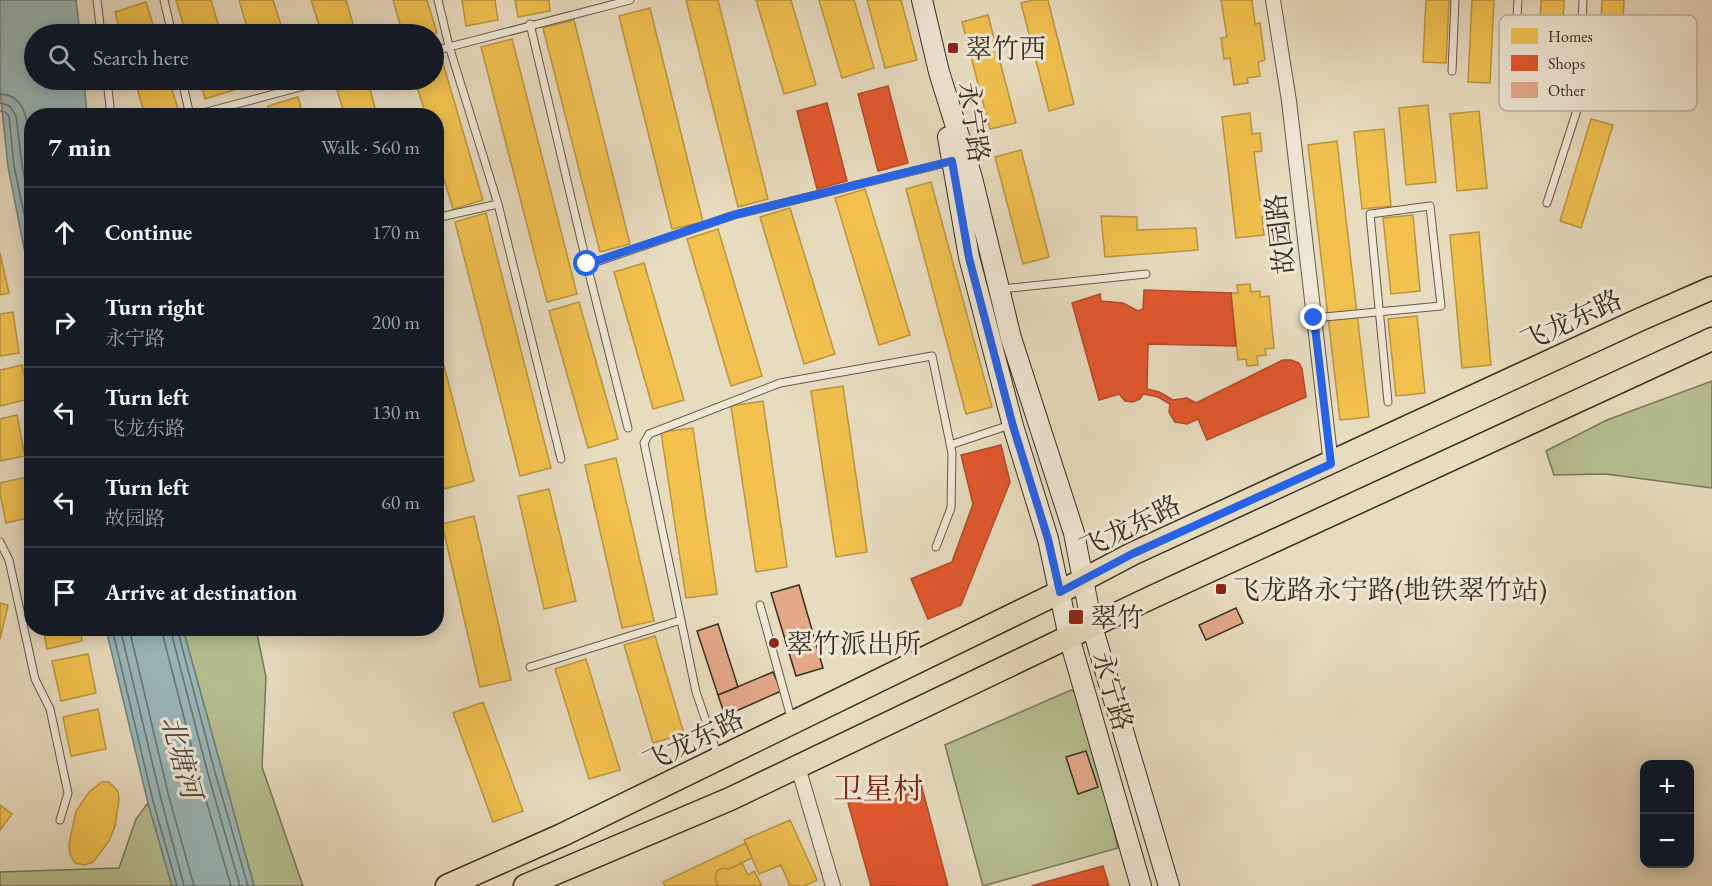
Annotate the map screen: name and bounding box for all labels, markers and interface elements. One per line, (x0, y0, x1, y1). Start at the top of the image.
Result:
legend (1499, 15, 1697, 111)
search box (24, 24, 444, 90)
text: Homes (1548, 26, 1593, 47)
place label: 翠竹西 (965, 31, 1046, 66)
icon: search (45, 41, 78, 74)
marker: 翠竹西 (946, 41, 960, 55)
text: Search here (93, 43, 188, 72)
text: Shops (1548, 53, 1585, 74)
street label: 永宁路 (951, 79, 997, 165)
text: Other (1548, 80, 1586, 101)
text: 7 min (48, 130, 111, 164)
text: Walk · 560 m (321, 134, 420, 160)
street label: 故园路 (1258, 192, 1302, 276)
icon: ahead (48, 216, 81, 249)
text: Continue (105, 218, 192, 247)
text: 170 m (372, 219, 420, 245)
route start (573, 250, 599, 276)
street label: 飞龙东路 (1515, 281, 1627, 359)
text: Turn right (105, 293, 204, 322)
route end (1300, 304, 1326, 330)
icon: right (48, 306, 81, 339)
text: 200 m (372, 309, 420, 335)
text: 永宁路 (105, 325, 165, 351)
text: Turn left (105, 383, 189, 412)
icon: left (48, 396, 81, 429)
text: 130 m (372, 399, 420, 425)
text: 飞龙东路 (105, 415, 185, 441)
text: Turn left (105, 473, 189, 502)
icon: left (48, 486, 81, 519)
street label: 飞龙东路 (1074, 487, 1186, 565)
text: 60 m (381, 489, 420, 515)
text: 故园路 (105, 505, 165, 531)
place label: 飞龙路永宁路(地铁翠竹站) (1233, 572, 1547, 607)
icon: arrive (48, 576, 81, 609)
text: Arrive at destination (105, 578, 297, 607)
marker: 飞龙路永宁路(地铁翠竹站) (1214, 582, 1228, 596)
place label: 翠竹 (1090, 600, 1144, 635)
marker: 翠竹 (1067, 608, 1085, 626)
place label: 翠竹派出所 (786, 626, 921, 661)
marker: 翠竹派出所 (767, 636, 781, 650)
street label: 永宁路 (1085, 647, 1141, 735)
street label: 飞龙东路 (637, 701, 749, 779)
water label: 北塘河 (154, 712, 212, 807)
map controls (1640, 760, 1694, 868)
button: + (1640, 760, 1694, 814)
district label: 卫星村 (833, 769, 923, 808)
button: − (1640, 814, 1694, 868)

